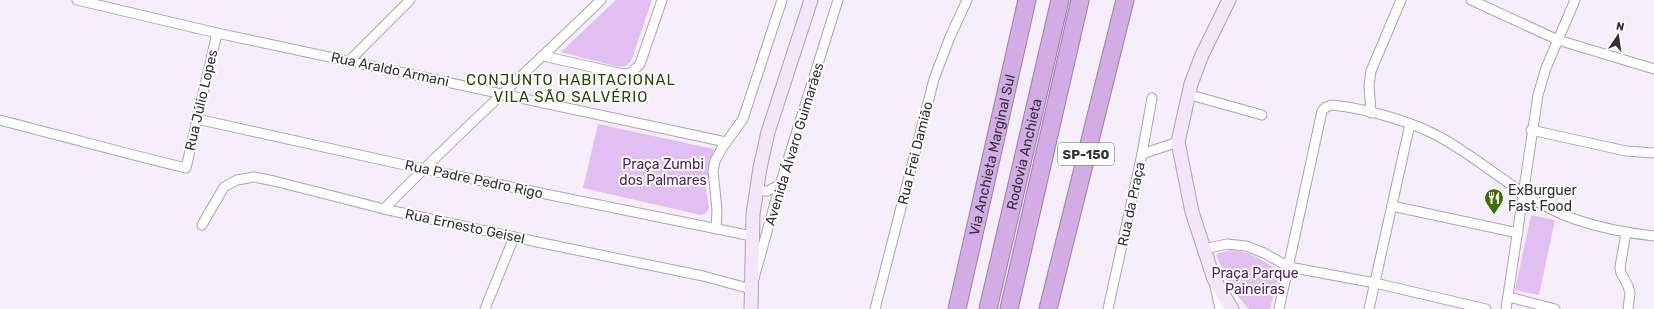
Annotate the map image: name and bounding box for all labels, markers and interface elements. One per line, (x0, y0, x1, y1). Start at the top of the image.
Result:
north arrow (1598, 16, 1638, 56)
text: N (1615, 20, 1626, 34)
street label: Rua Júlio Lopes (182, 48, 221, 152)
street label: Rua Araldo Armani (329, 49, 450, 90)
street label: Avenida Álvaro Guimarães (761, 60, 827, 228)
district label: CONJUNTO HABITACIONAL VILA SÃO SALVÉRIO (466, 71, 676, 106)
street label: Via Anchieta Marginal Sul (966, 73, 1019, 237)
street label: Rodovia Anchieta (1003, 97, 1046, 212)
street label: Rua Frei Damião (894, 100, 937, 206)
road number: SP-150 (1058, 143, 1114, 165)
park label: Praça Zumbi dos Palmares (619, 156, 707, 189)
street label: Rua Padre Pedro Rigo (403, 157, 545, 202)
street label: Rua da Praça (1114, 160, 1149, 248)
place label: ExBurguer Fast Food (1508, 182, 1578, 215)
restaurant icon: ExBurguer Fast Food (1483, 187, 1505, 215)
street label: Rua Ernesto Geisel (403, 205, 526, 247)
park label: Praça Parque Paineiras (1211, 265, 1299, 298)

